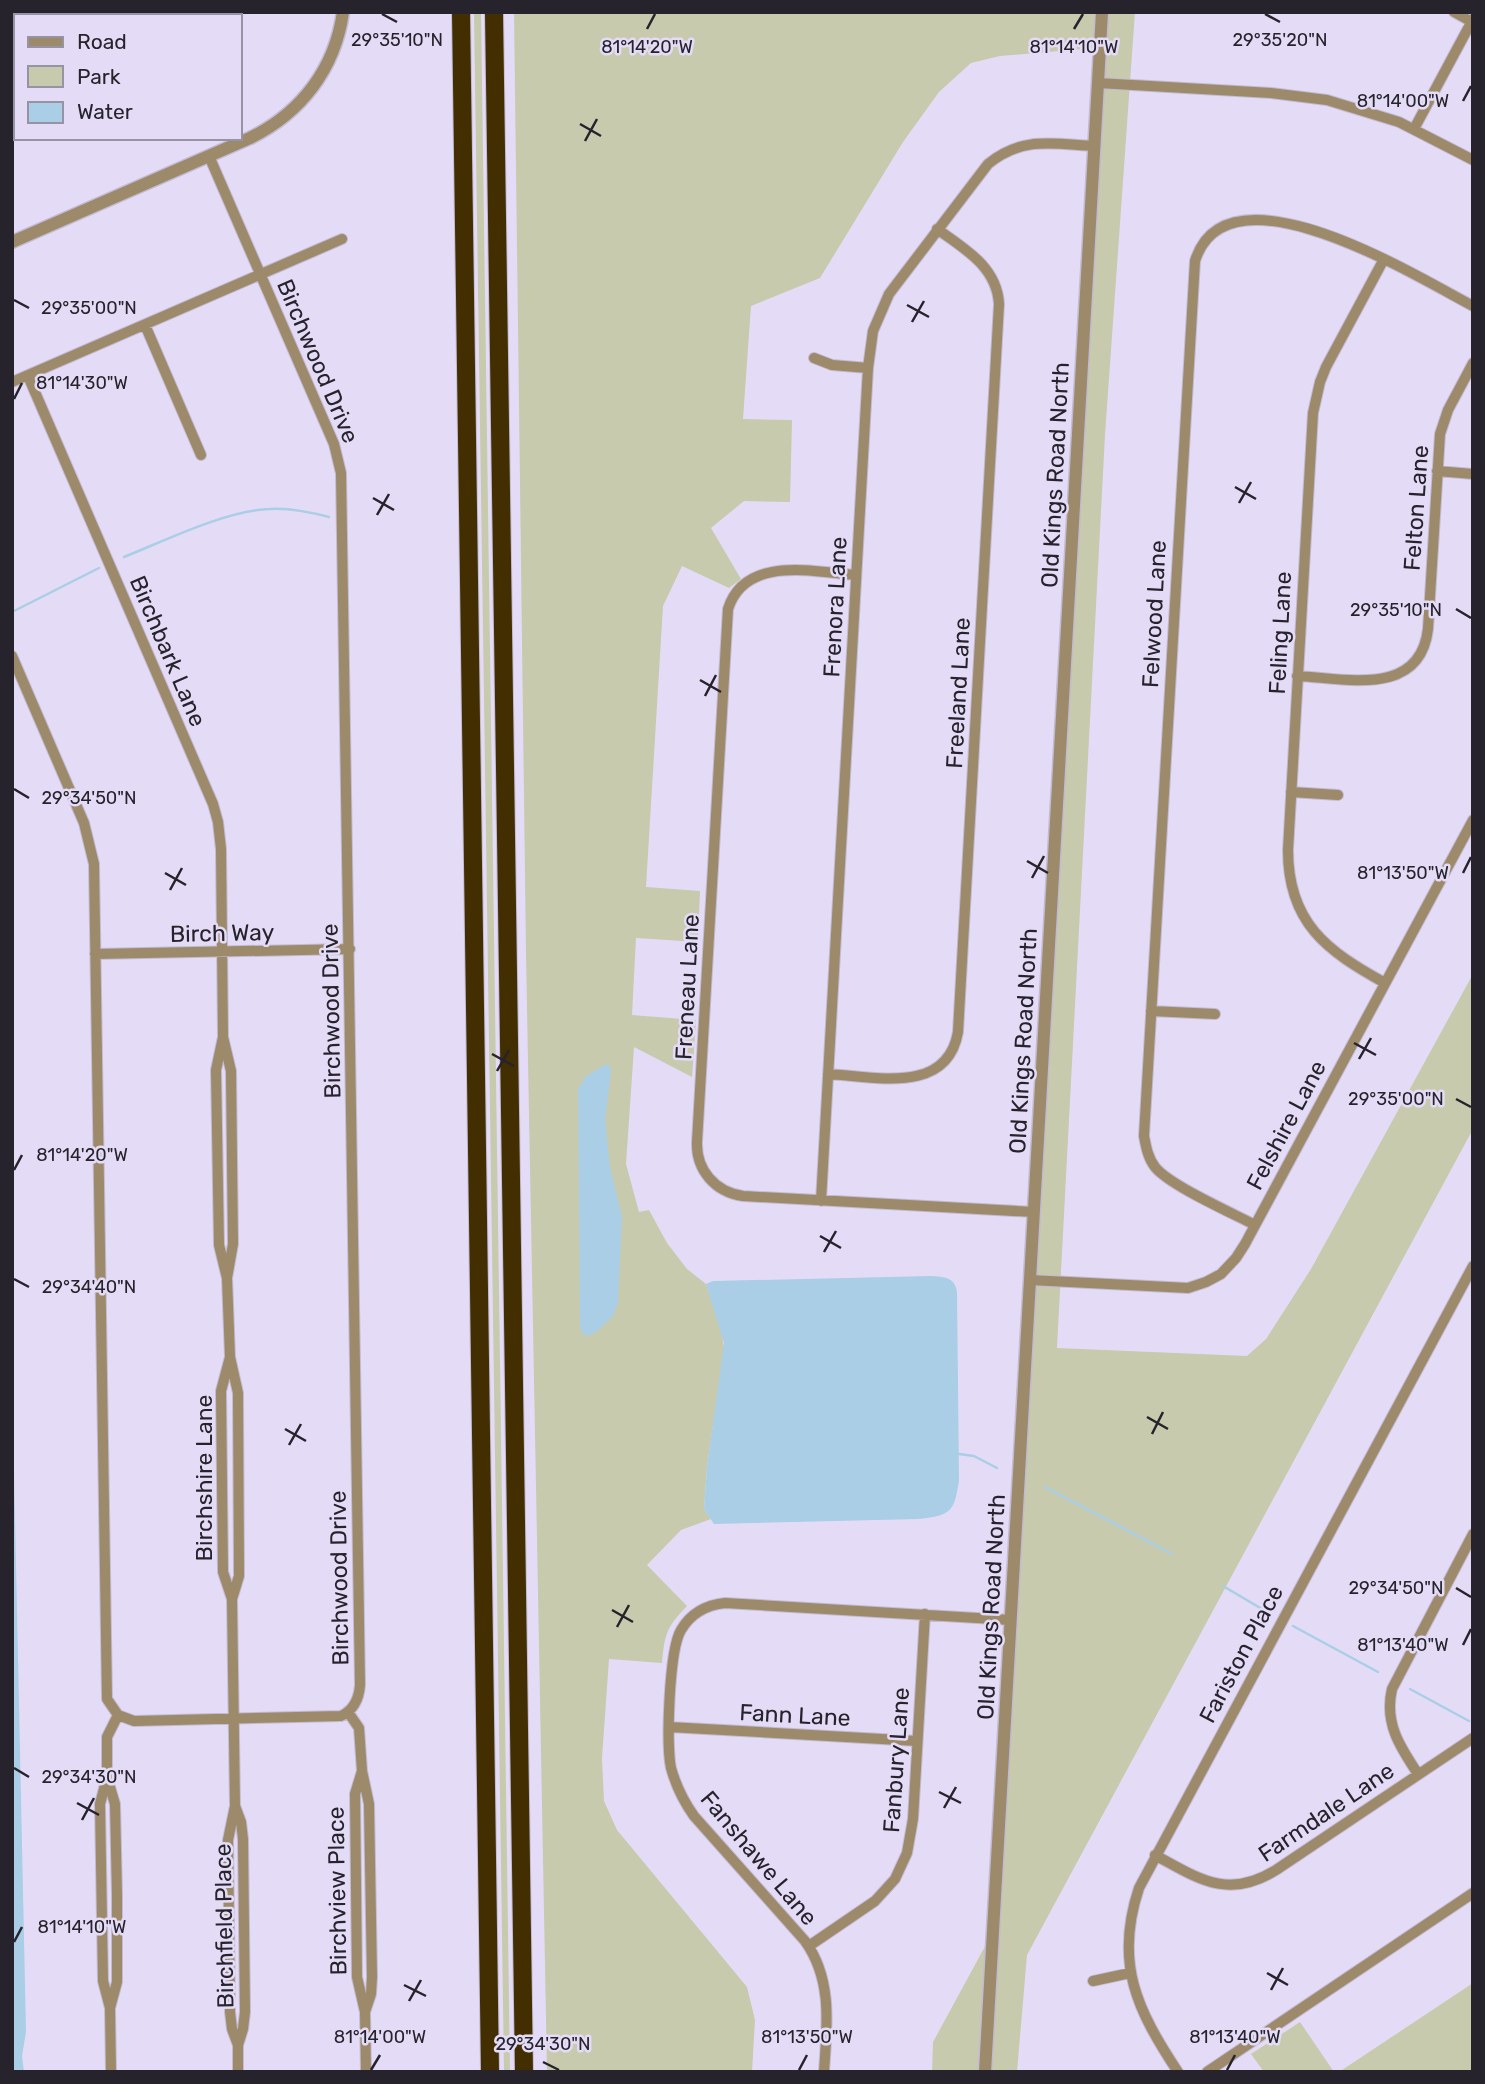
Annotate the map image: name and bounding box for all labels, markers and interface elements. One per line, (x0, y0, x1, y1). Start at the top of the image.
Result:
legend (14, 14, 242, 140)
text: Road (77, 29, 127, 54)
text: 29°35'10"N (351, 29, 443, 51)
text: 29°35'20"N (1233, 29, 1327, 51)
text: 81°14'20"W (601, 36, 693, 58)
text: 81°14'10"W (1030, 36, 1118, 58)
text: Park (77, 64, 121, 89)
text: 81°14'00"W (1357, 90, 1449, 112)
text: Water (77, 99, 133, 124)
street label: Birchwood Drive (271, 275, 365, 447)
text: 29°35'00"N (41, 297, 137, 319)
street label: Old Kings Road North (1035, 361, 1075, 589)
text: 81°14'30"W (36, 372, 128, 394)
street label: Felton Lane (1398, 444, 1434, 572)
street label: Frenora Lane (817, 536, 853, 678)
street label: Felwood Lane (1136, 539, 1172, 689)
street label: Birchbark Lane (124, 571, 212, 731)
street label: Feling Lane (1263, 571, 1297, 695)
text: 29°35'10"N (1350, 599, 1442, 621)
street label: Freeland Lane (940, 617, 976, 769)
text: 29°34'50"N (41, 787, 137, 809)
text: 81°13'50"W (1357, 862, 1449, 884)
street label: Freneau Lane (669, 913, 705, 1061)
street label: Birch Way (170, 918, 275, 948)
street label: Birchwood Drive (315, 923, 347, 1099)
street label: Old Kings Road North (1003, 927, 1043, 1155)
street label: Felshire Lane (1240, 1056, 1332, 1194)
text: 29°35'00"N (1348, 1088, 1444, 1110)
text: 81°14'20"W (36, 1144, 128, 1166)
text: 29°34'40"N (42, 1276, 136, 1298)
street label: Birchshire Lane (190, 1395, 218, 1561)
street label: Birchwood Drive (323, 1490, 355, 1666)
street label: Old Kings Road North (971, 1493, 1011, 1721)
text: 29°34'50"N (1348, 1577, 1444, 1599)
street label: Fariston Place (1193, 1580, 1289, 1728)
text: 81°13'40"W (1357, 1634, 1449, 1656)
street label: Fanbury Lane (877, 1686, 915, 1834)
street label: Fann Lane (739, 1698, 851, 1732)
street label: Farmdale Lane (1253, 1756, 1399, 1868)
text: 29°34'30"N (41, 1766, 137, 1788)
street label: Fanshawe Lane (695, 1785, 823, 1931)
street label: Birchview Place (322, 1806, 352, 1976)
street label: Birchfield Place (209, 1843, 239, 2009)
text: 81°14'10"W (38, 1916, 126, 1938)
text: 81°14'00"W (334, 2026, 426, 2048)
text: 81°13'50"W (761, 2026, 853, 2048)
text: 81°13'40"W (1189, 2026, 1281, 2048)
text: 29°34'30"N (495, 2033, 591, 2055)

